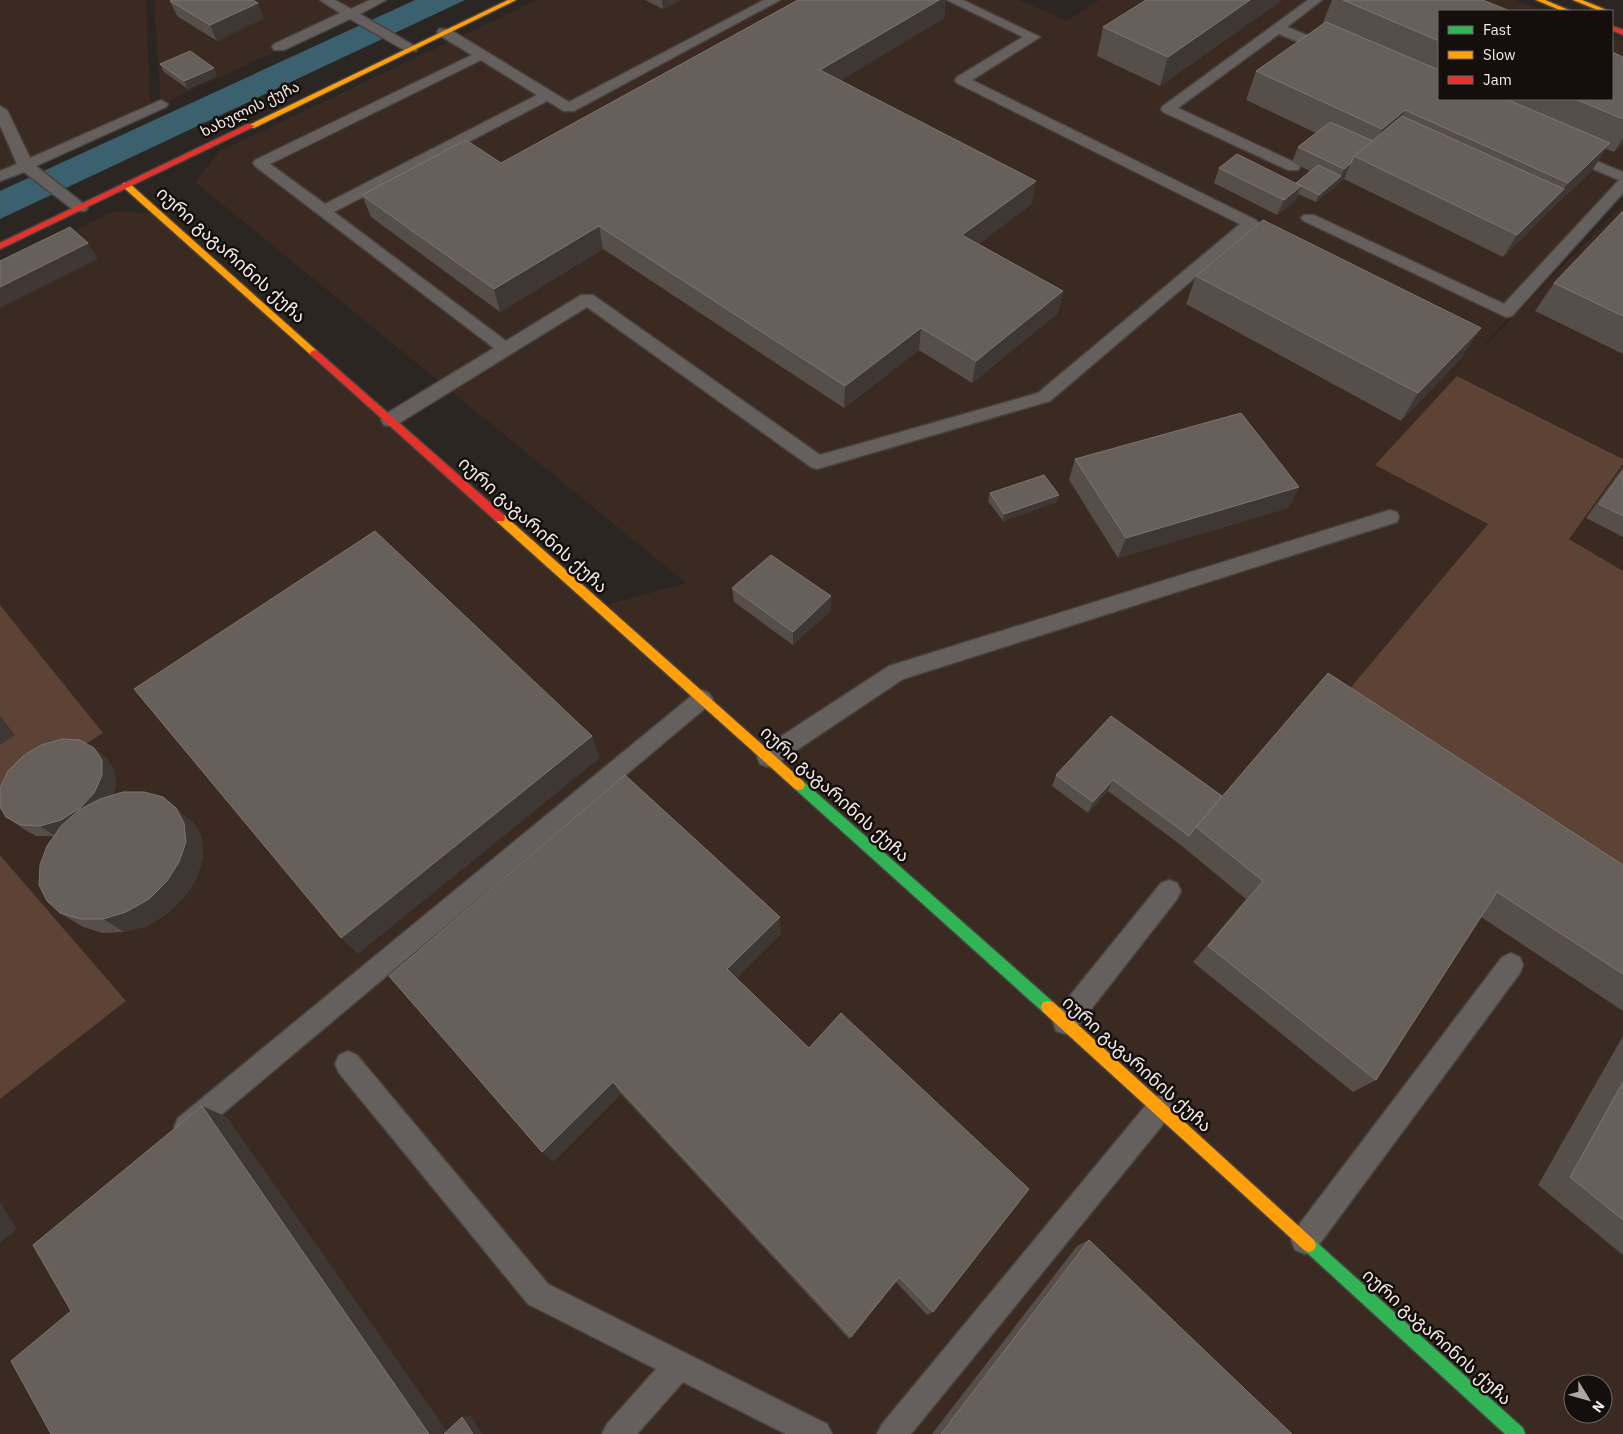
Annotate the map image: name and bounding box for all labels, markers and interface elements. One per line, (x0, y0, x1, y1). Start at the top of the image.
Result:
legend (1438, 10, 1613, 100)
text: Fast (1483, 20, 1511, 39)
text: Slow (1483, 45, 1516, 64)
text: Jam (1483, 70, 1512, 89)
street label: ხახულის ქუჩა (197, 76, 302, 141)
street label: იური გაგარინის ქუჩა (152, 181, 311, 328)
street label: იური გაგარინის ქუჩა (454, 451, 613, 598)
street label: იური გაგარინის ქუჩა (756, 720, 915, 867)
street label: იური გაგარინის ქუჩა (1058, 990, 1217, 1137)
street label: იური გაგარინის ქუჩა (1358, 1263, 1517, 1410)
north arrow (1563, 1374, 1613, 1424)
text: N (1588, 1397, 1609, 1416)

